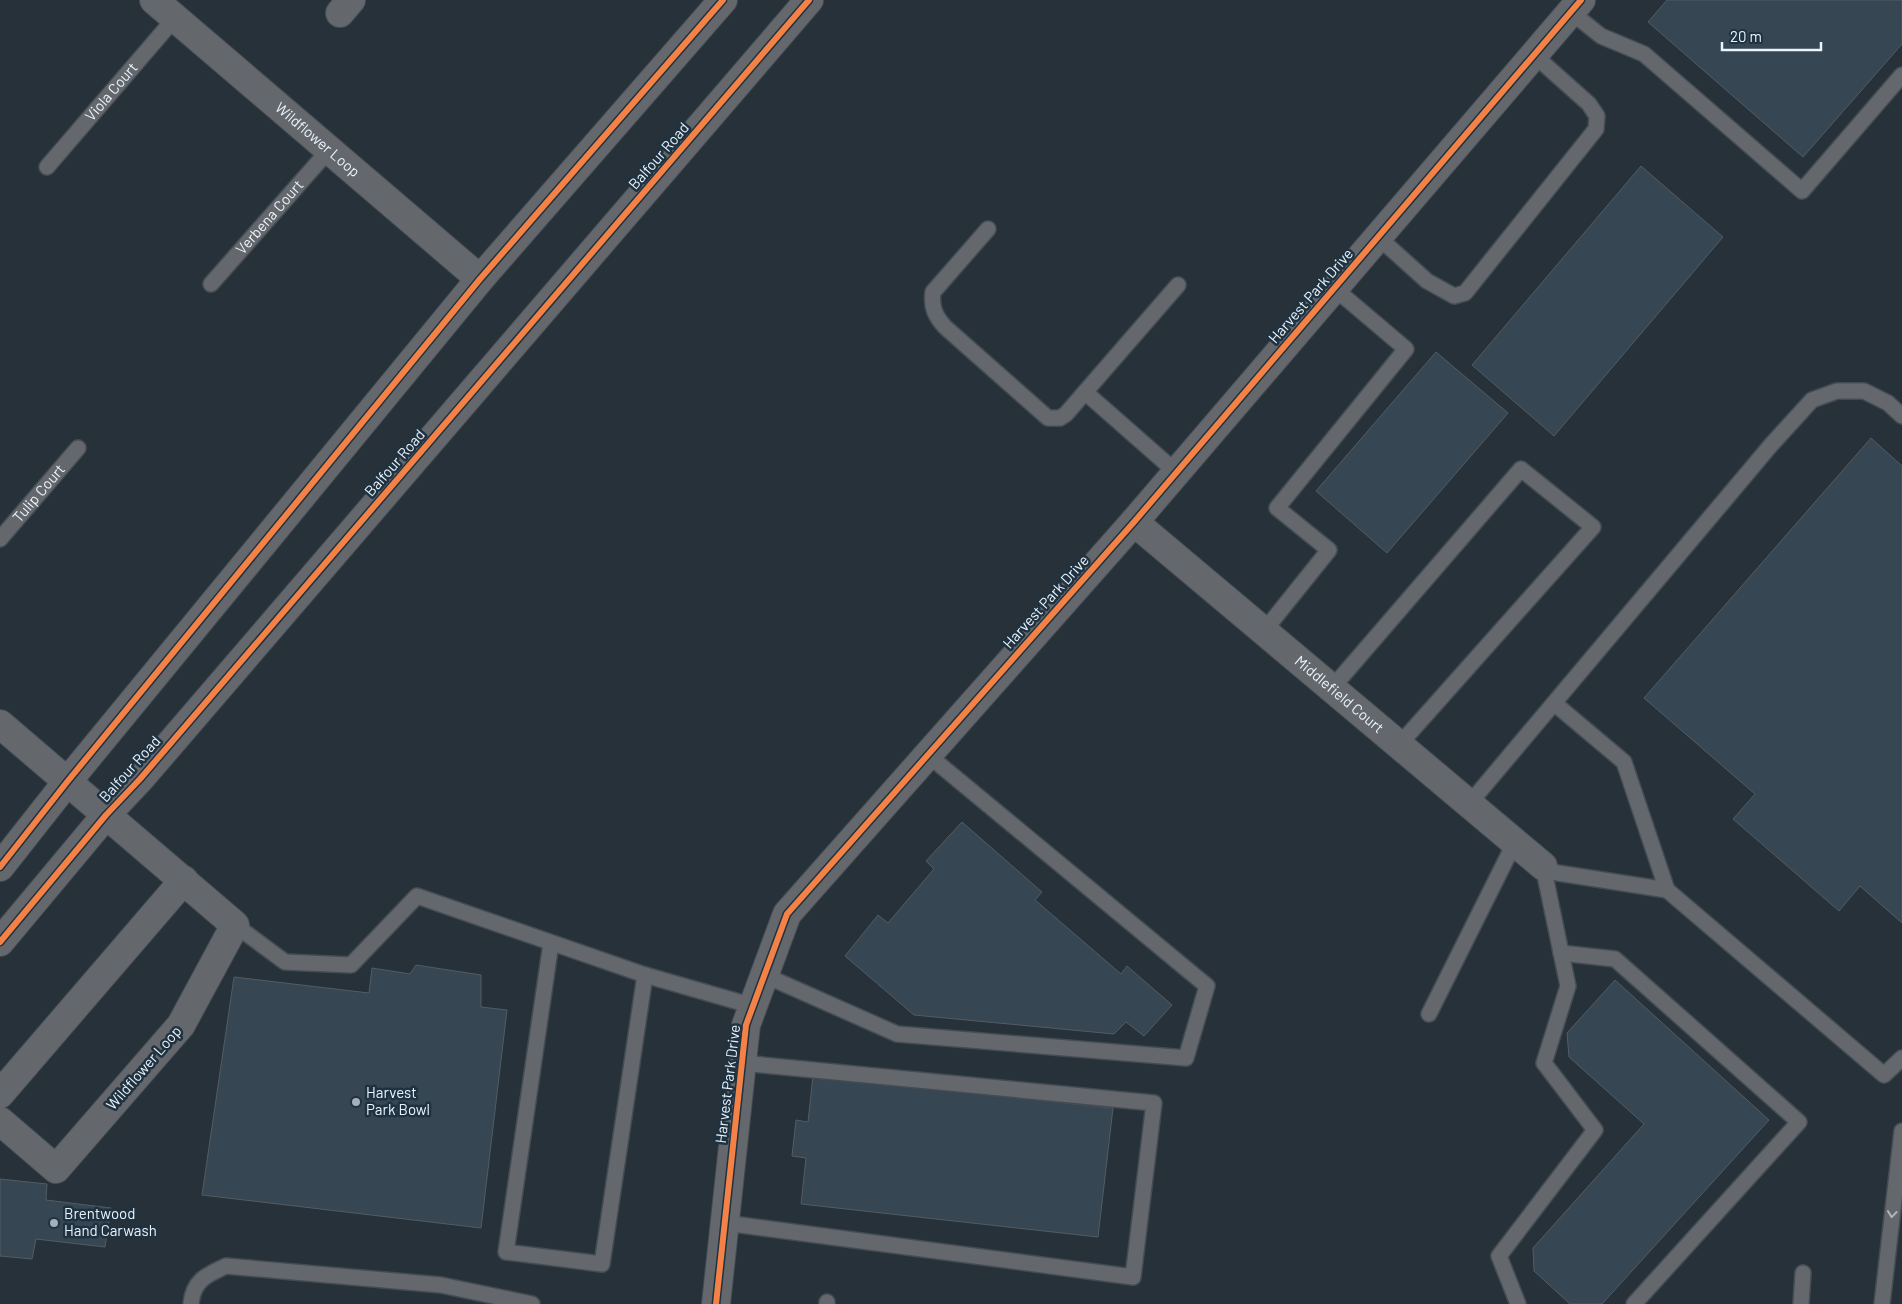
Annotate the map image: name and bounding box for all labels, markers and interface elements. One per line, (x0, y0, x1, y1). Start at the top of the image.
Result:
scale bar (1722, 20, 1821, 52)
text: 20 m (1730, 27, 1762, 45)
street label: Viola Court (81, 58, 141, 124)
street label: Wildflower Loop (272, 98, 364, 180)
street label: Balfour Road (624, 118, 692, 193)
street label: Verbena Court (232, 176, 307, 257)
street label: Harvest Park Drive (1264, 244, 1356, 346)
street label: Balfour Road (360, 425, 428, 500)
street label: Tulip Court (8, 460, 68, 526)
street label: Harvest Park Drive (999, 551, 1092, 652)
street label: Middlefield Court (1292, 651, 1388, 736)
street label: Balfour Road (95, 732, 164, 805)
street label: Wildflower Loop (102, 1022, 185, 1113)
street label: Harvest Park Drive (711, 1023, 743, 1144)
place label: Harvest Park Bowl (366, 1083, 430, 1118)
marker: Harvest Park Bowl (350, 1096, 362, 1108)
place label: Brentwood Hand Carwash (64, 1204, 157, 1239)
one-way arrow (1886, 1211, 1897, 1219)
marker: Brentwood Hand Carwash (48, 1217, 60, 1229)

